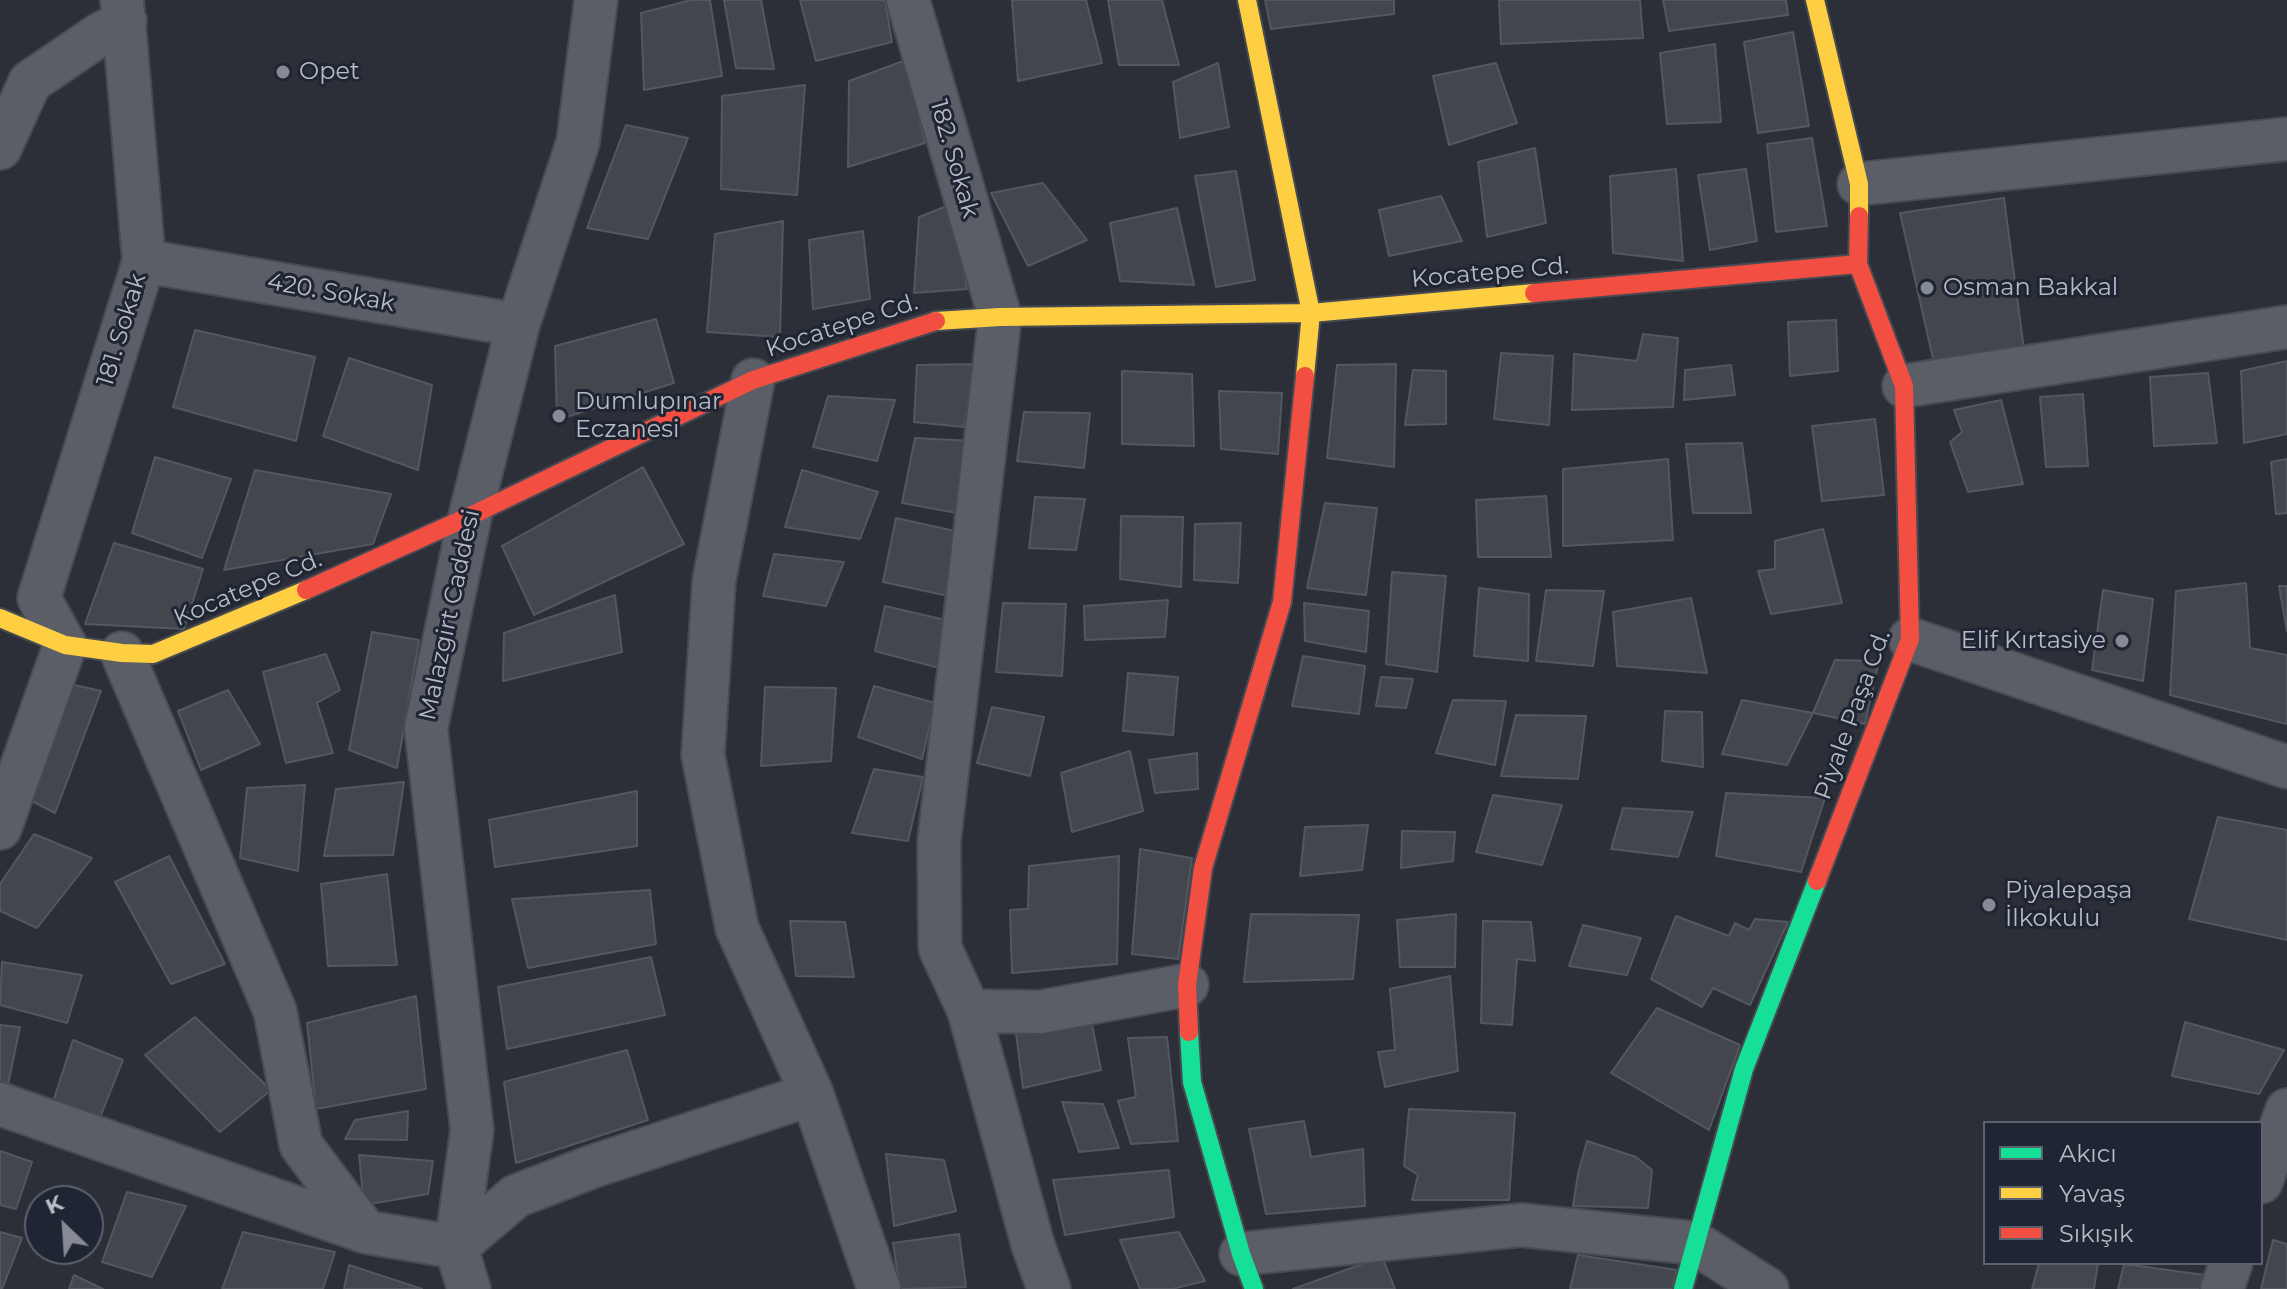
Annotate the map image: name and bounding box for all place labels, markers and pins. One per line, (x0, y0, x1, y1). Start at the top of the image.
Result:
place label: Opet (299, 58, 360, 86)
marker: Opet (274, 63, 292, 81)
place label: Osman Bakkal (1943, 274, 2118, 302)
marker: Osman Bakkal (1918, 279, 1936, 297)
place label: Dumlupınar Eczanesi (575, 388, 722, 444)
marker: Dumlupınar Eczanesi (550, 407, 568, 425)
place label: Elif Kırtasiye (1961, 627, 2106, 655)
marker: Elif Kırtasiye (2113, 632, 2131, 650)
place label: Piyalepaşa İlkokulu (2005, 877, 2132, 933)
marker: Piyalepaşa İlkokulu (1980, 896, 1998, 914)

